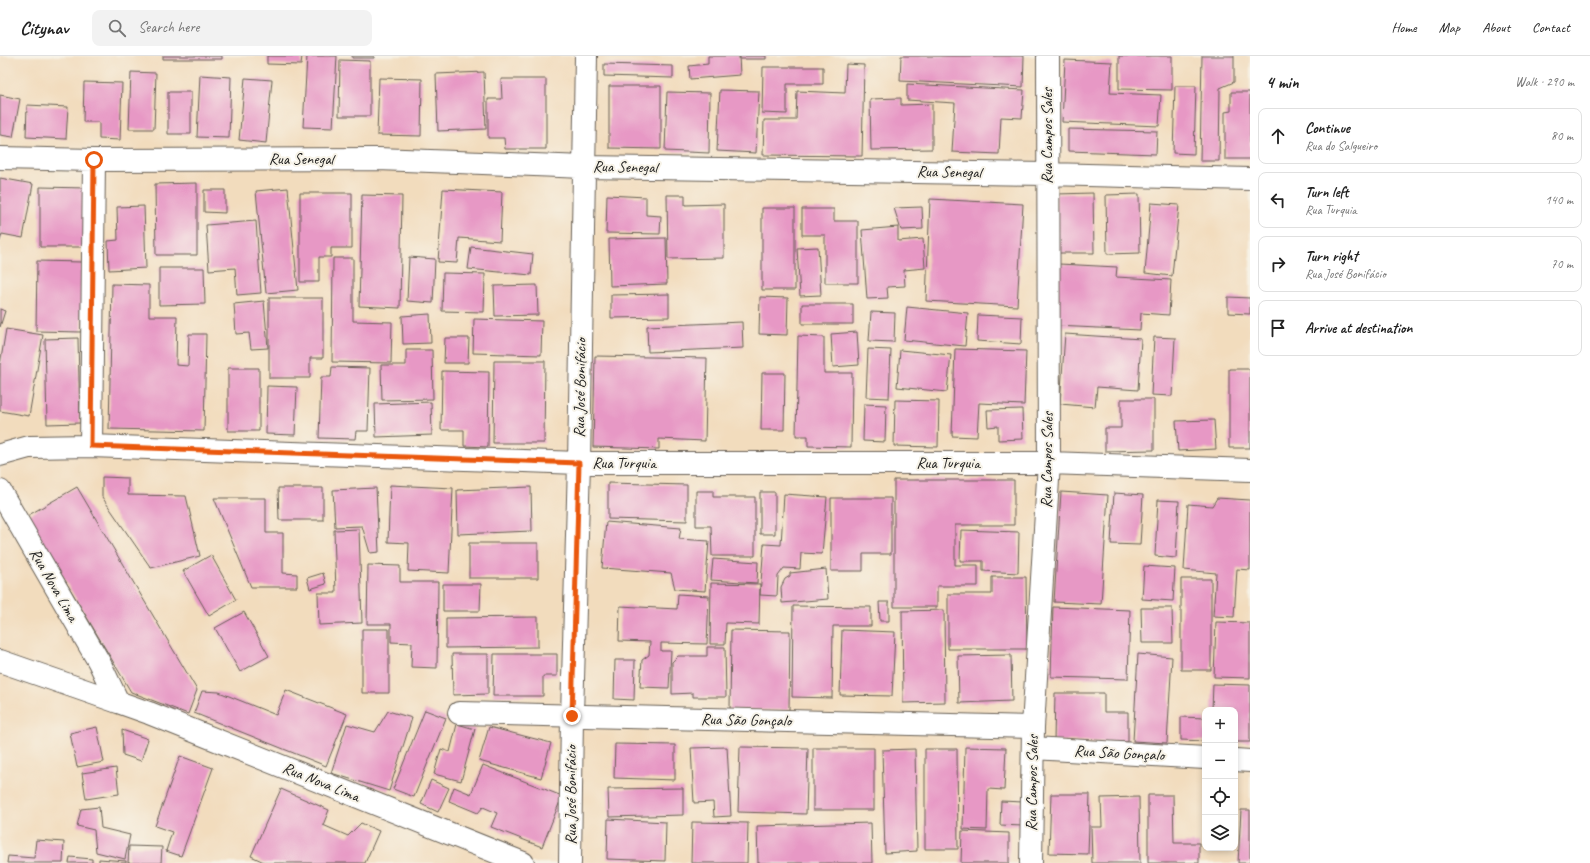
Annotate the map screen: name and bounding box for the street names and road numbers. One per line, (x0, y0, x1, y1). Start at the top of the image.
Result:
street label: Rua Campos Sales (1037, 86, 1057, 184)
street label: Rua Senegal (269, 149, 337, 169)
street label: Rua Senegal (593, 156, 661, 178)
street label: Rua Senegal (917, 161, 985, 183)
street label: Rua José Bonifácio (569, 336, 591, 438)
street label: Rua Campos Sales (1036, 410, 1058, 508)
street label: Rua Turquia (592, 453, 657, 473)
street label: Rua Turquia (916, 453, 981, 473)
street label: Rua Nova Lima (25, 545, 84, 626)
street label: Rua São Gonçalo (701, 709, 794, 731)
street label: Rua Campos Sales (1021, 733, 1043, 831)
street label: Rua São Gonçalo (1073, 741, 1167, 765)
street label: Rua José Bonifácio (561, 743, 581, 845)
street label: Rua Nova Lima (280, 758, 364, 807)

